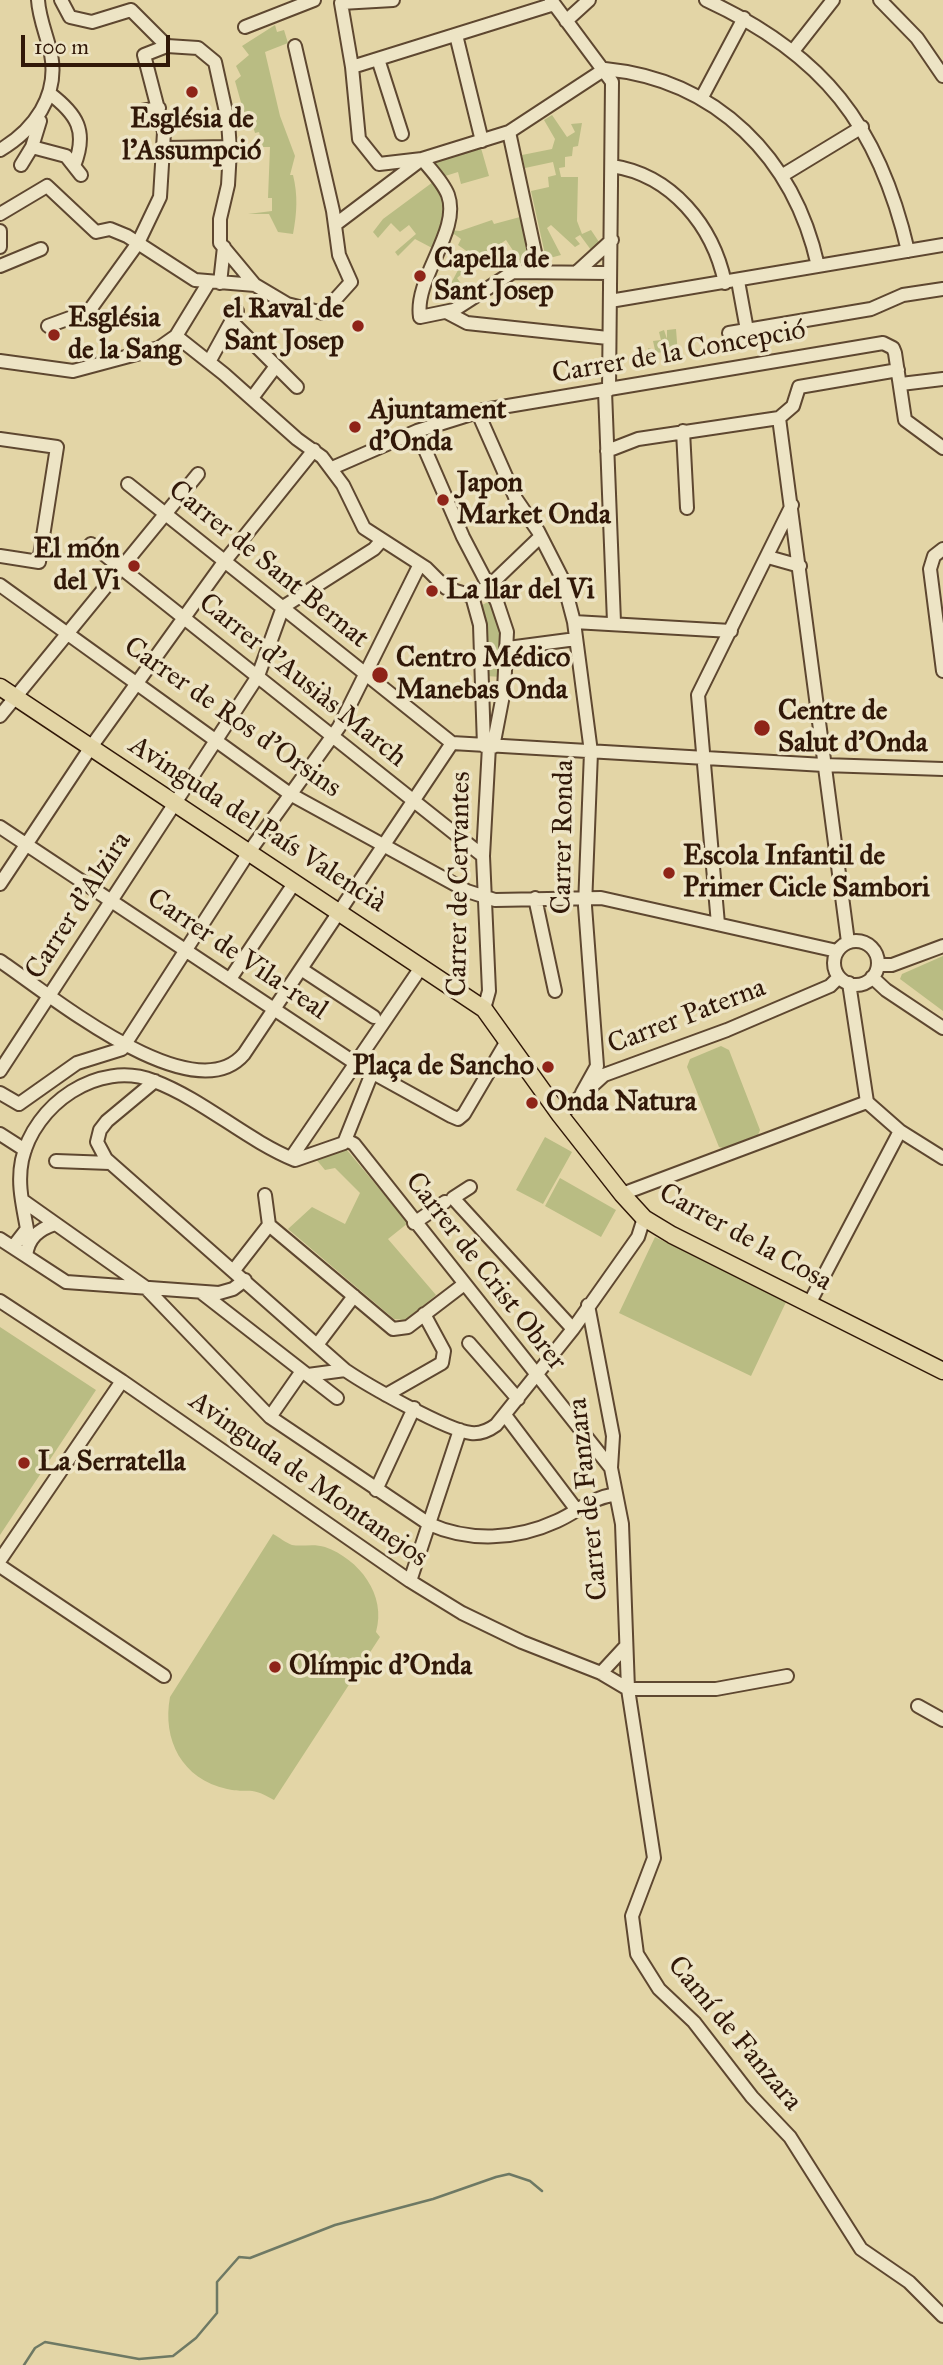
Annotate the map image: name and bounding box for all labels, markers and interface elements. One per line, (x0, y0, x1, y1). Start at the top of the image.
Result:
scale bar (24, 21, 173, 65)
text: 100 m (34, 34, 89, 60)
marker: Església de l'Assumpció (184, 84, 200, 100)
place label: Església de l'Assumpció (123, 103, 261, 169)
place label: Capella de Sant Josep (434, 243, 554, 309)
marker: Capella de Sant Josep (412, 268, 428, 284)
place label: el Raval de Sant Josep (223, 293, 344, 359)
place label: Església de la Sang (68, 302, 181, 368)
street label: Carrer de la Concepció (550, 314, 808, 392)
marker: el Raval de Sant Josep (350, 318, 366, 334)
marker: Església de la Sang (46, 327, 62, 343)
place label: Ajuntament d'Onda (369, 394, 506, 460)
marker: Ajuntament d'Onda (347, 419, 363, 435)
place label: Japon Market Onda (457, 467, 611, 533)
street label: Carrer de Sant Bernat (161, 474, 375, 656)
marker: Japon Market Onda (435, 492, 451, 508)
place label: El món del Vi (33, 533, 120, 599)
marker: El món del Vi (126, 558, 142, 574)
place label: La llar del Vi (446, 574, 595, 608)
marker: La llar del Vi (424, 583, 440, 599)
street label: Carrer d'Ausiàs March (191, 587, 413, 775)
street label: Carrer de Ros d'Orsins (117, 630, 347, 806)
place label: Centro Médico Manebas Onda (396, 642, 570, 708)
marker: Centro Médico Manebas Onda (370, 665, 390, 685)
place label: Centre de Salut d'Onda (778, 695, 928, 761)
marker: Centre de Salut d'Onda (752, 718, 772, 738)
street label: Avinguda del País Valencià (122, 729, 392, 921)
street label: Carrer Ronda (546, 759, 582, 915)
street label: Carrer de Cervantes (441, 771, 479, 997)
street label: Carrer d'Alzira (19, 826, 139, 986)
place label: Escola Infantil de Primer Cicle Sambori (683, 840, 930, 906)
marker: Escola Infantil de Primer Cicle Sambori (661, 865, 677, 881)
street label: Carrer de Vila-real (140, 882, 334, 1028)
street label: Carrer Paterna (603, 972, 771, 1062)
place label: Plaça de Sancho (352, 1050, 534, 1084)
marker: Plaça de Sancho (540, 1059, 556, 1075)
place label: Onda Natura (546, 1086, 696, 1120)
marker: Onda Natura (524, 1095, 540, 1111)
street label: Carrer de Crist Obrer (397, 1166, 573, 1378)
street label: Carrer de la Cosa (653, 1177, 837, 1299)
street label: Avinguda de Montanejos (182, 1385, 434, 1575)
street label: Carrer de Fanzara (562, 1396, 616, 1602)
place label: La Serratella (38, 1446, 186, 1480)
marker: La Serratella (16, 1455, 32, 1471)
place label: Olímpic d'Onda (289, 1650, 472, 1684)
marker: Olímpic d'Onda (267, 1659, 283, 1675)
street label: Camí de Fanzara (660, 1950, 808, 2118)

